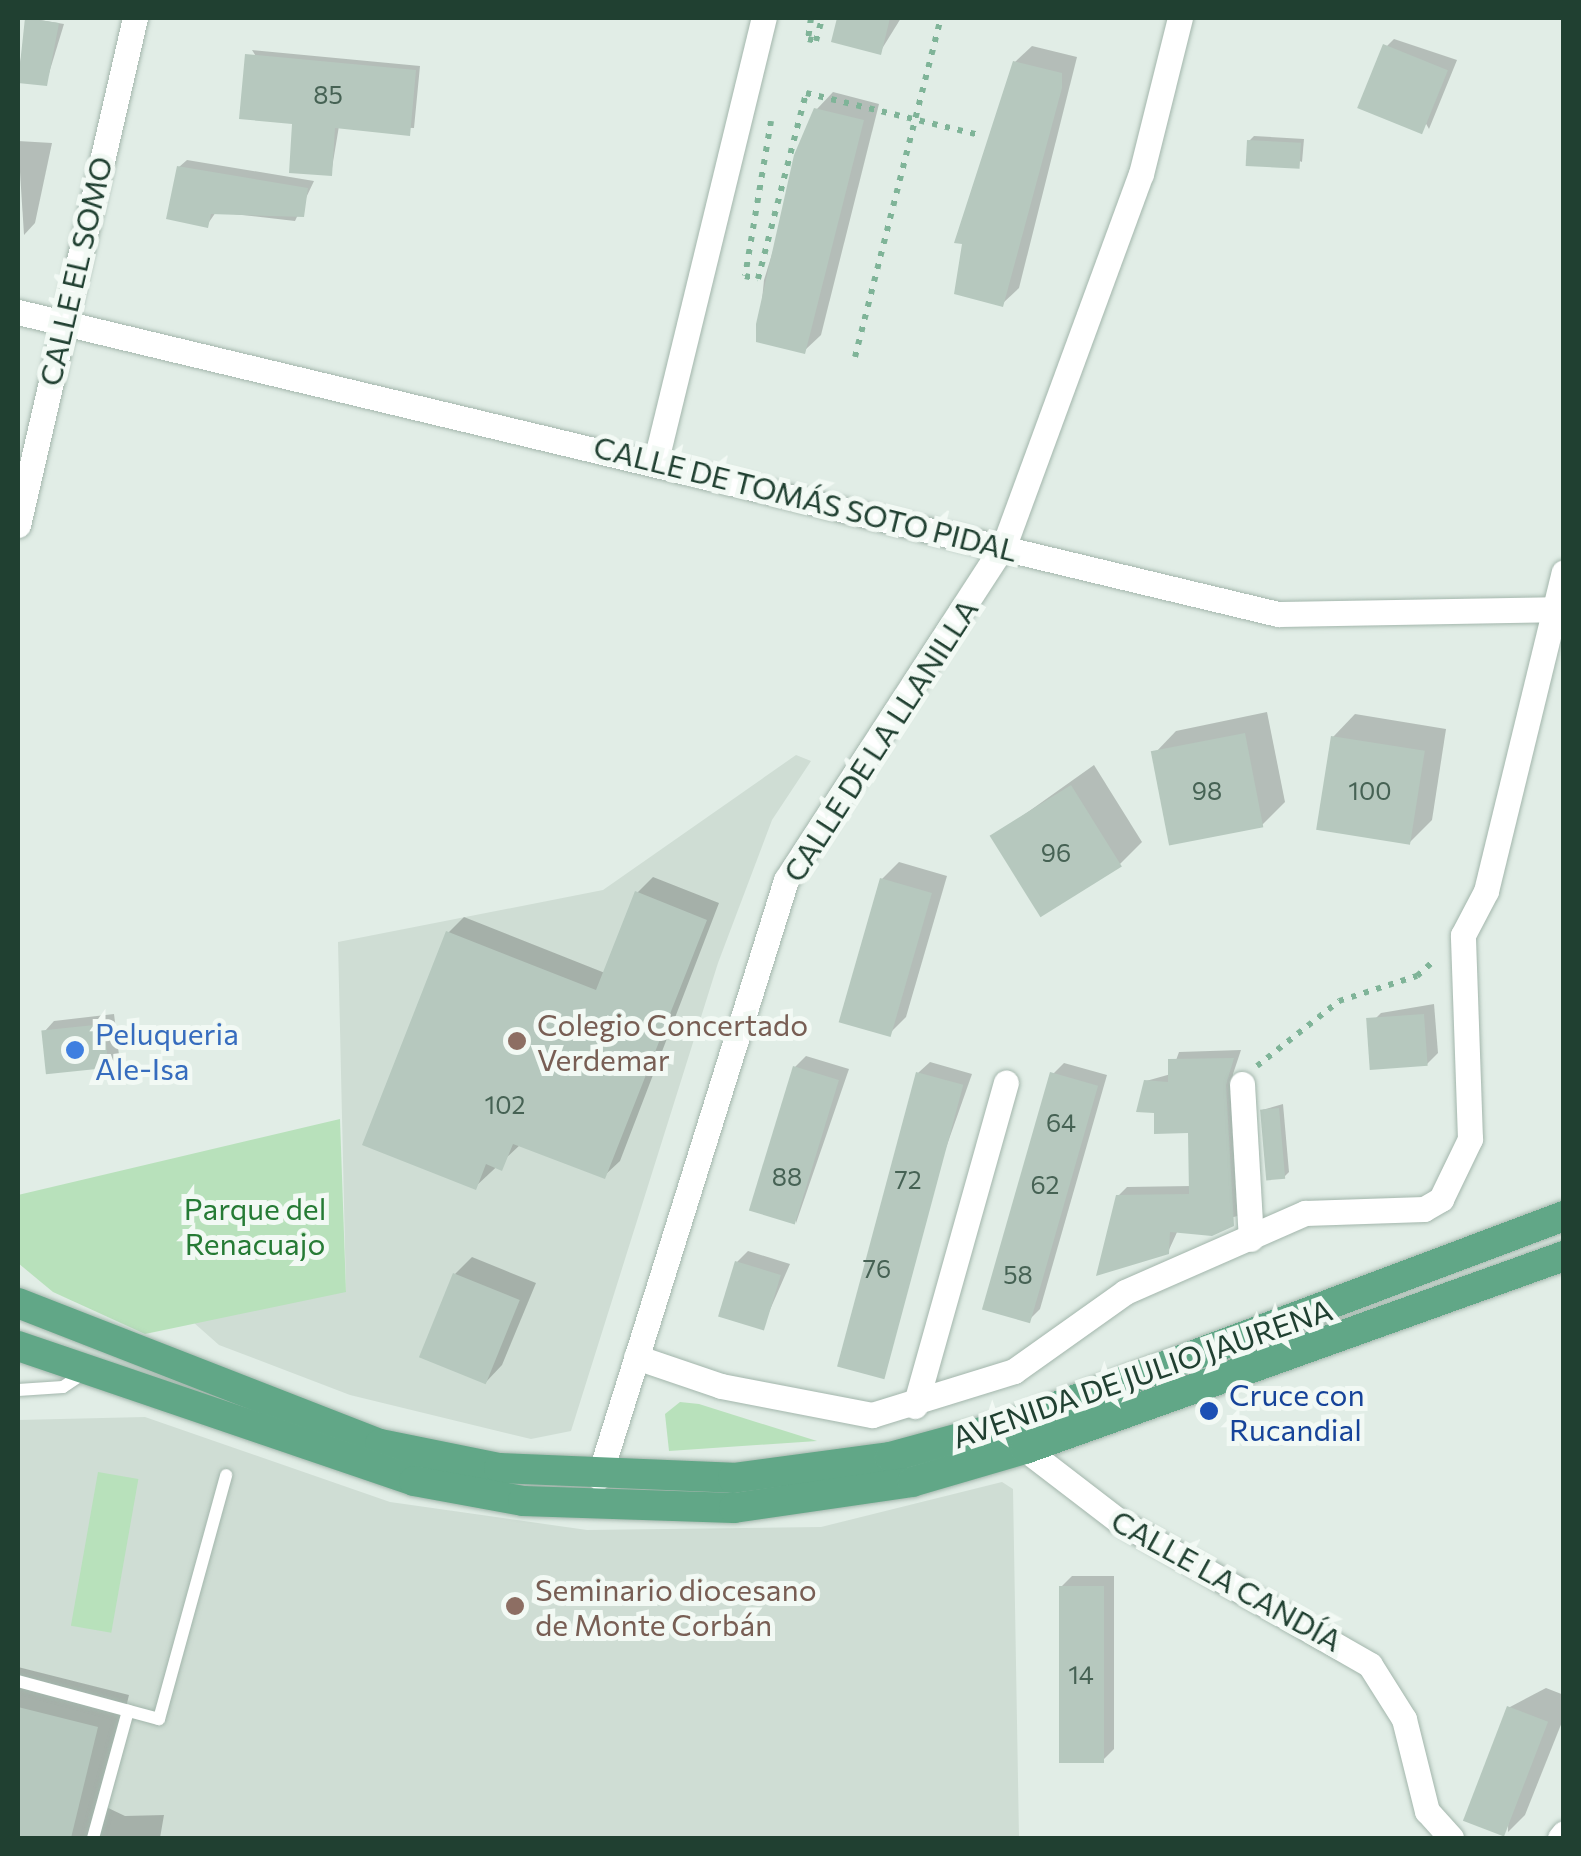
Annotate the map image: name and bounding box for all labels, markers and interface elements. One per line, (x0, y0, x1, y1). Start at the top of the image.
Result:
house number: 85 (313, 79, 343, 109)
street label: CALLE EL SOMO (31, 153, 119, 389)
street label: CALLE DE TOMÁS SOTO PIDAL (590, 428, 1022, 568)
street label: CALLE DE LA LLANILLA (775, 592, 985, 888)
house number: 98 (1192, 775, 1222, 805)
house number: 100 (1348, 775, 1392, 805)
house number: 96 (1041, 837, 1071, 867)
place label: Colegio Concertado Verdemar (537, 1006, 808, 1076)
place label: Peluqueria Ale-Isa (95, 1015, 239, 1086)
marker: Colegio Concertado Verdemar (506, 1030, 528, 1052)
marker: Peluqueria Ale-Isa (64, 1039, 86, 1061)
house number: 102 (485, 1089, 525, 1119)
house number: 64 (1046, 1107, 1076, 1137)
house number: 88 (772, 1161, 802, 1191)
house number: 72 (894, 1164, 922, 1194)
house number: 62 (1031, 1169, 1059, 1199)
park label: Parque del Renacuajo (184, 1190, 326, 1260)
house number: 76 (863, 1253, 891, 1283)
house number: 58 (1003, 1259, 1033, 1289)
street label: AVENIDA DE JULIO JAURENA (947, 1291, 1337, 1455)
place label: Cruce con Rucandial (1229, 1376, 1365, 1446)
marker: Cruce con Rucandial (1198, 1400, 1220, 1422)
street label: CALLE LA CANDÍA (1106, 1502, 1348, 1658)
place label: Seminario diocesano de Monte Corbán (535, 1571, 817, 1642)
marker: Seminario diocesano de Monte Corbán (504, 1595, 526, 1617)
house number: 14 (1068, 1659, 1094, 1689)

